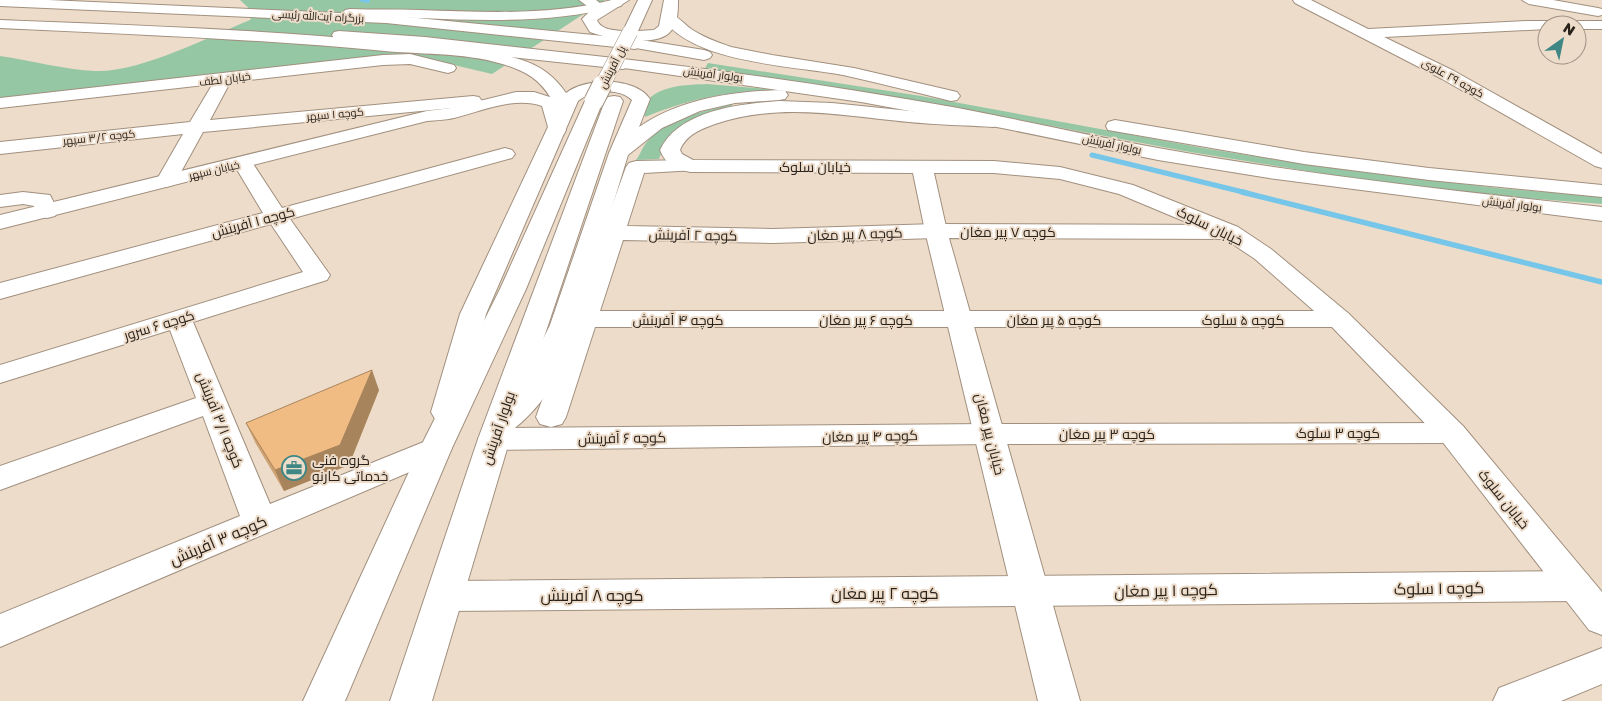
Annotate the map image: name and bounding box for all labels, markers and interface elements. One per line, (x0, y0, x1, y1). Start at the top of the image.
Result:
street label: بزرگراه آیت‌الله رئیسی (271, 6, 365, 25)
north arrow (1537, 15, 1587, 65)
text: N (1560, 19, 1578, 39)
street label: پل آفرینش (595, 43, 629, 91)
street label: کوچه ۲۹ علوی (1420, 55, 1487, 101)
street label: بولوار آفرینش (682, 63, 744, 85)
street label: خیابان لطف (198, 69, 252, 89)
street label: کوچه ۱ سپهر (305, 105, 364, 124)
street label: کوچه ۳/۲ سپهر (61, 126, 136, 148)
street label: بولوار آفرینش (1081, 131, 1143, 157)
street label: خیابان سپهر (186, 157, 241, 183)
street label: خیابان سلوک (779, 158, 851, 175)
street label: بولوار آفرینش (1481, 193, 1543, 215)
street label: کوچه ۱ آفرینش (209, 202, 297, 243)
street label: خیابان سلوک (1174, 202, 1246, 249)
street label: کوچه ۸ پیر مغان (807, 223, 903, 246)
street label: کوچه ۷ پیر مغان (960, 223, 1056, 242)
street label: کوچه ۲ آفرینش (648, 225, 738, 246)
street label: کوچه ۶ سرور (120, 306, 197, 346)
street label: کوچه ۴ آفرینش (633, 311, 723, 330)
street label: کوچه ۶ پیر مغان (819, 311, 913, 330)
street label: کوچه ۵ پیر مغان (1007, 311, 1101, 330)
street label: کوچه ۵ سلوک (1202, 311, 1284, 330)
street label: کوچه ۳/۱ آفرینش (192, 369, 247, 471)
street label: بولوار آفرینش (477, 389, 518, 467)
street label: خیابان پیر مغان (970, 391, 1009, 477)
street label: کوچه ۳ سلوک (1296, 424, 1380, 443)
street label: کوچه ۳ پیر مغان (1059, 425, 1155, 444)
street label: کوچه ۴ پیر مغان (822, 426, 918, 447)
street label: کوچه ۶ آفرینش (578, 428, 666, 449)
place label: گروه فنی خدماتی کارنو (312, 451, 388, 484)
office icon: گروه فنی خدماتی کارنو (281, 455, 307, 481)
street label: خیابان سلوک (1475, 465, 1534, 532)
street label: کوچه ۳ آفرینش (166, 510, 271, 571)
street label: کوچه ۱ سلوک (1394, 577, 1484, 601)
street label: کوچه ۱ پیر مغان (1114, 579, 1218, 603)
street label: کوچه ۲ پیر مغان (831, 583, 939, 605)
street label: کوچه ۸ آفرینش (540, 585, 644, 607)

